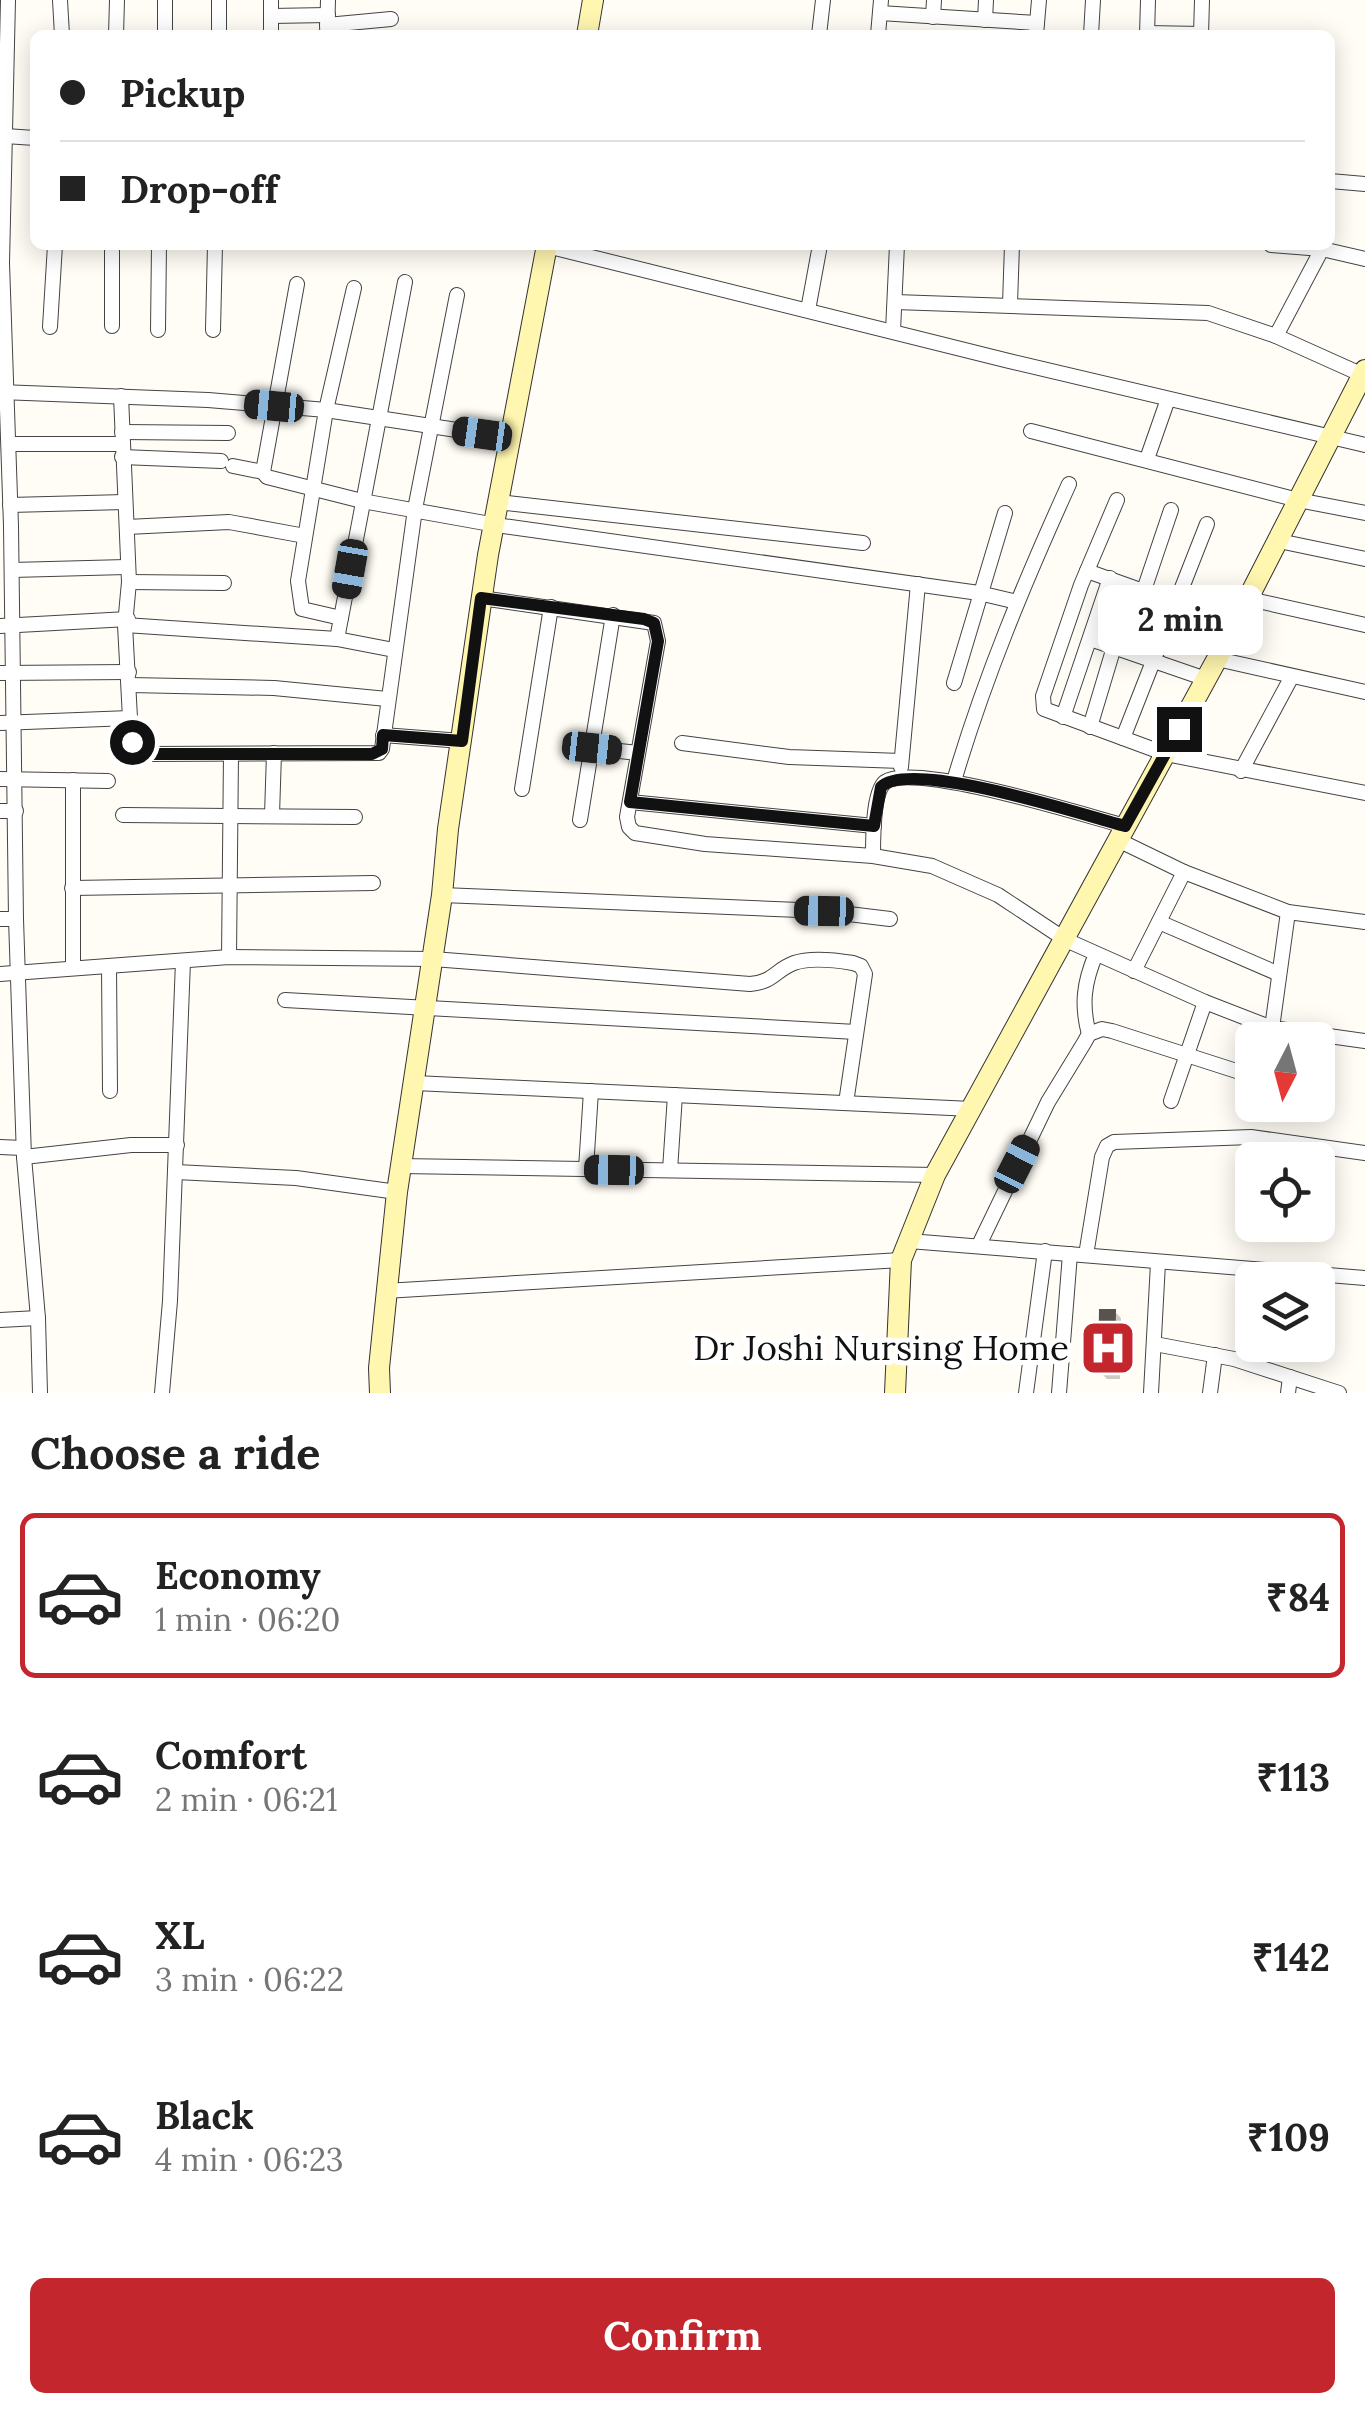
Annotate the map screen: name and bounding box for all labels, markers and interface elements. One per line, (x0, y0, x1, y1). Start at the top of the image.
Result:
text: Pickup (120, 69, 245, 117)
text: Drop-off (120, 165, 278, 213)
car (243, 388, 305, 424)
car (450, 415, 514, 453)
car (330, 537, 370, 601)
callout: 2 min (1096, 584, 1262, 654)
text: 2 min (1138, 599, 1223, 640)
route end (1157, 707, 1202, 752)
route start (110, 720, 155, 765)
car (561, 730, 623, 766)
car (794, 895, 854, 927)
north arrow (1235, 1022, 1335, 1122)
map controls (1235, 1022, 1335, 1362)
car (990, 1130, 1044, 1198)
button: locate (1235, 1142, 1335, 1242)
car (584, 1154, 644, 1186)
button: layers (1235, 1262, 1335, 1362)
hospital icon: Dr Joshi Nursing Home (1078, 1318, 1138, 1378)
place label: Dr Joshi Nursing Home (693, 1325, 1069, 1370)
text: Choose a ride (30, 1424, 320, 1481)
icon: car (35, 1551, 125, 1641)
text: Economy (155, 1551, 321, 1599)
text: ₹84 (1266, 1573, 1330, 1621)
text: 1 min · 06:20 (155, 1599, 340, 1640)
icon: car (35, 1731, 125, 1821)
text: Comfort (155, 1731, 307, 1779)
text: ₹113 (1256, 1753, 1330, 1801)
text: 2 min · 06:21 (155, 1779, 338, 1820)
icon: car (35, 1911, 125, 2001)
text: XL (155, 1911, 205, 1959)
text: ₹142 (1252, 1933, 1330, 1981)
text: 3 min · 06:22 (155, 1959, 344, 2000)
icon: car (35, 2091, 125, 2181)
text: Black (155, 2091, 254, 2139)
text: ₹109 (1247, 2113, 1330, 2161)
text: 4 min · 06:23 (155, 2139, 344, 2180)
button: Confirm (30, 2278, 1335, 2393)

